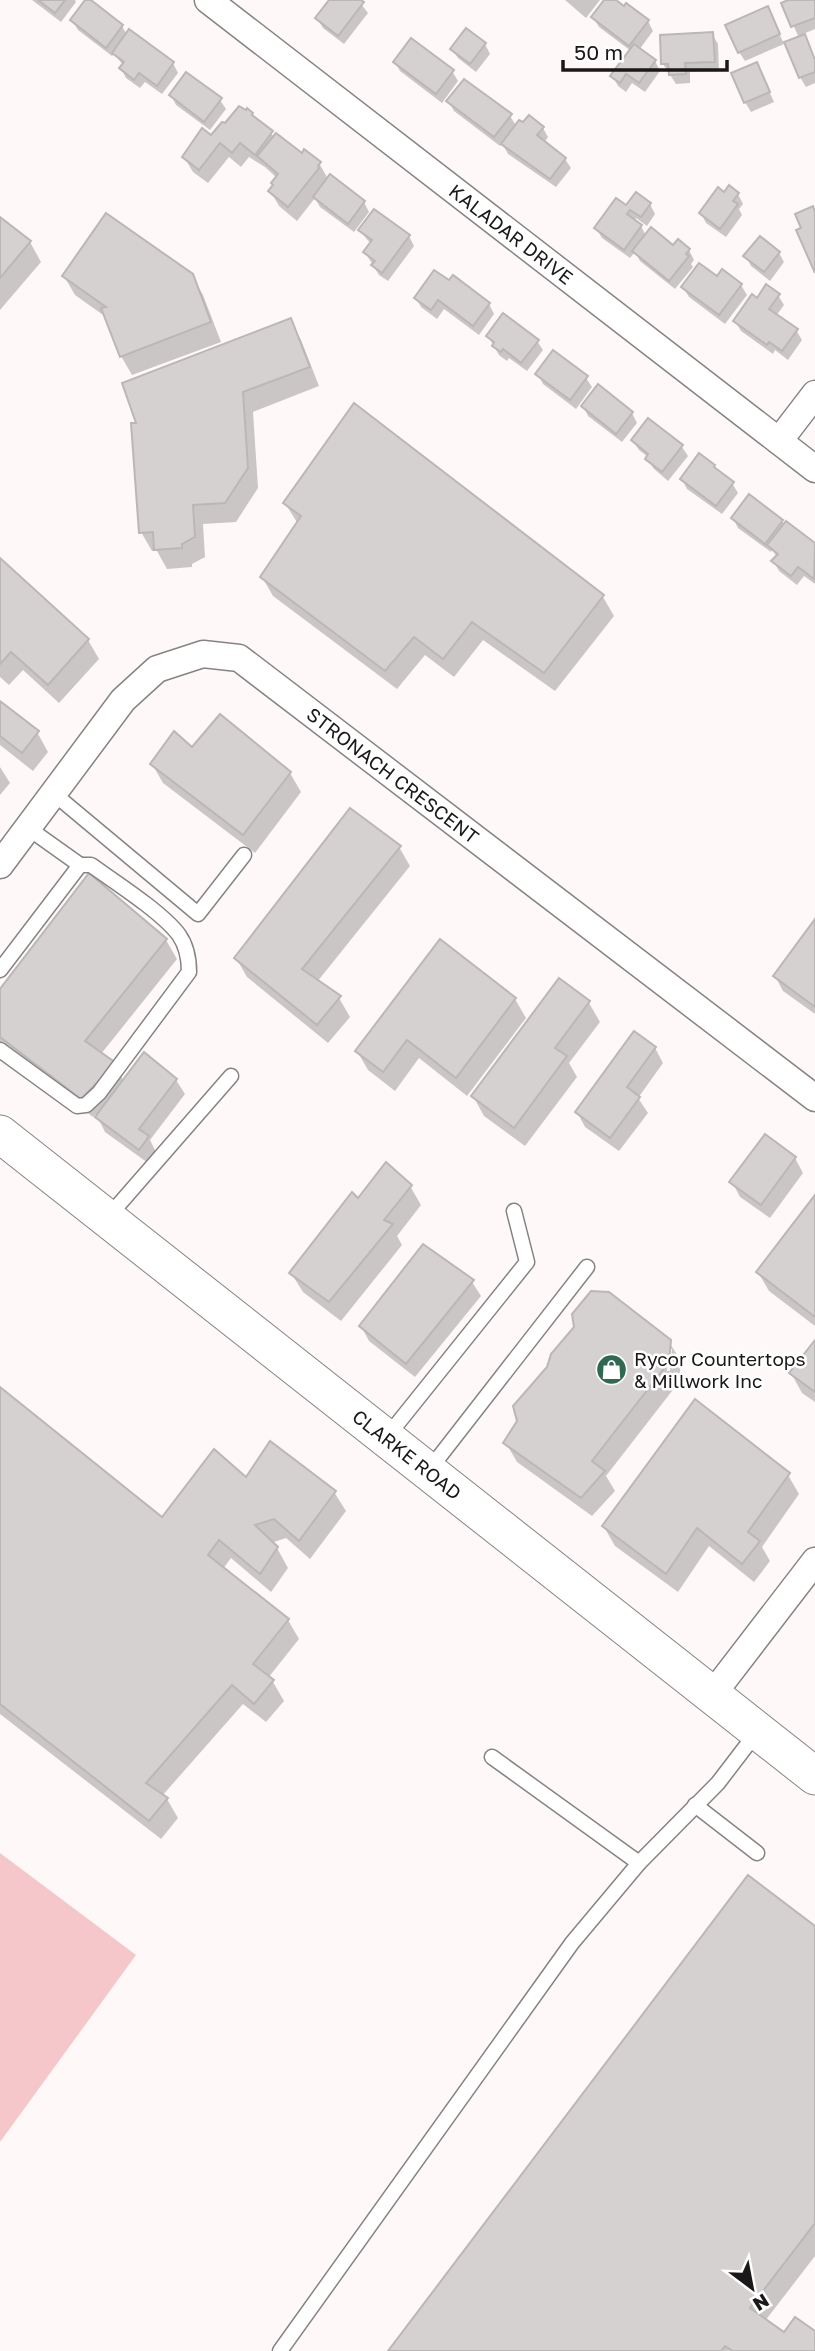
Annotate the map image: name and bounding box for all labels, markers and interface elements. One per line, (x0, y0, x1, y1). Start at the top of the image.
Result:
scale bar (563, 28, 728, 72)
text: 50 m (574, 39, 623, 65)
street label: KALADAR DRIVE (445, 179, 578, 289)
street label: STRONACH CRESCENT (303, 702, 484, 848)
place label: Rycor Countertops & Millwork Inc (634, 1347, 806, 1392)
shop icon: Rycor Countertops & Millwork Inc (594, 1353, 628, 1387)
street label: CLARKE ROAD (348, 1404, 466, 1504)
north arrow (717, 2253, 787, 2323)
text: N (749, 2289, 773, 2316)

